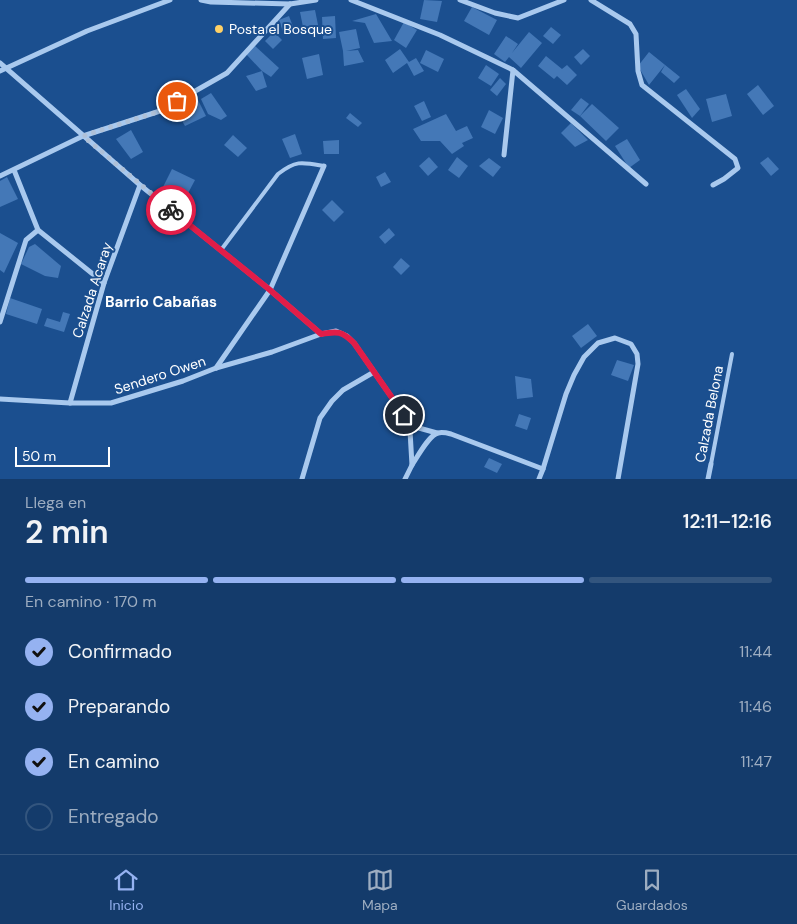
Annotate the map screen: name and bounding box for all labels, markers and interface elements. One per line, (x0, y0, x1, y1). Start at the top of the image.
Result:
place label: Posta el Bosque (229, 20, 332, 38)
marker: Posta el Bosque (213, 23, 225, 35)
pin (156, 80, 198, 122)
icon: bag (163, 87, 191, 115)
courier (146, 185, 196, 235)
icon: bike (157, 196, 185, 224)
street label: Calzada Acaray (68, 240, 116, 340)
district label: Barrio Cabañas (105, 292, 217, 312)
street label: Sendero Owen (112, 352, 208, 398)
street label: Calzada Belona (691, 364, 727, 464)
pin (383, 394, 425, 436)
icon: home (390, 401, 418, 429)
scale bar (15, 444, 110, 467)
text: 50 m (22, 447, 56, 465)
text: Llega en (25, 492, 86, 513)
text: 12:11–12:16 (683, 509, 772, 534)
text: 2 min (25, 511, 109, 553)
text: En camino · 170 m (25, 591, 157, 612)
icon: check (25, 638, 53, 666)
text: Confirmado (68, 639, 172, 664)
text: 11:44 (739, 641, 772, 662)
icon: check (25, 693, 53, 721)
text: Preparando (68, 694, 170, 719)
text: 11:46 (739, 696, 772, 717)
icon: check (25, 748, 53, 776)
text: En camino (68, 749, 160, 774)
text: 11:47 (741, 751, 772, 772)
text: Entregado (68, 804, 159, 829)
tab: Inicio (109, 866, 144, 914)
tab: Mapa (362, 866, 398, 914)
tab: Guardados (616, 866, 688, 914)

